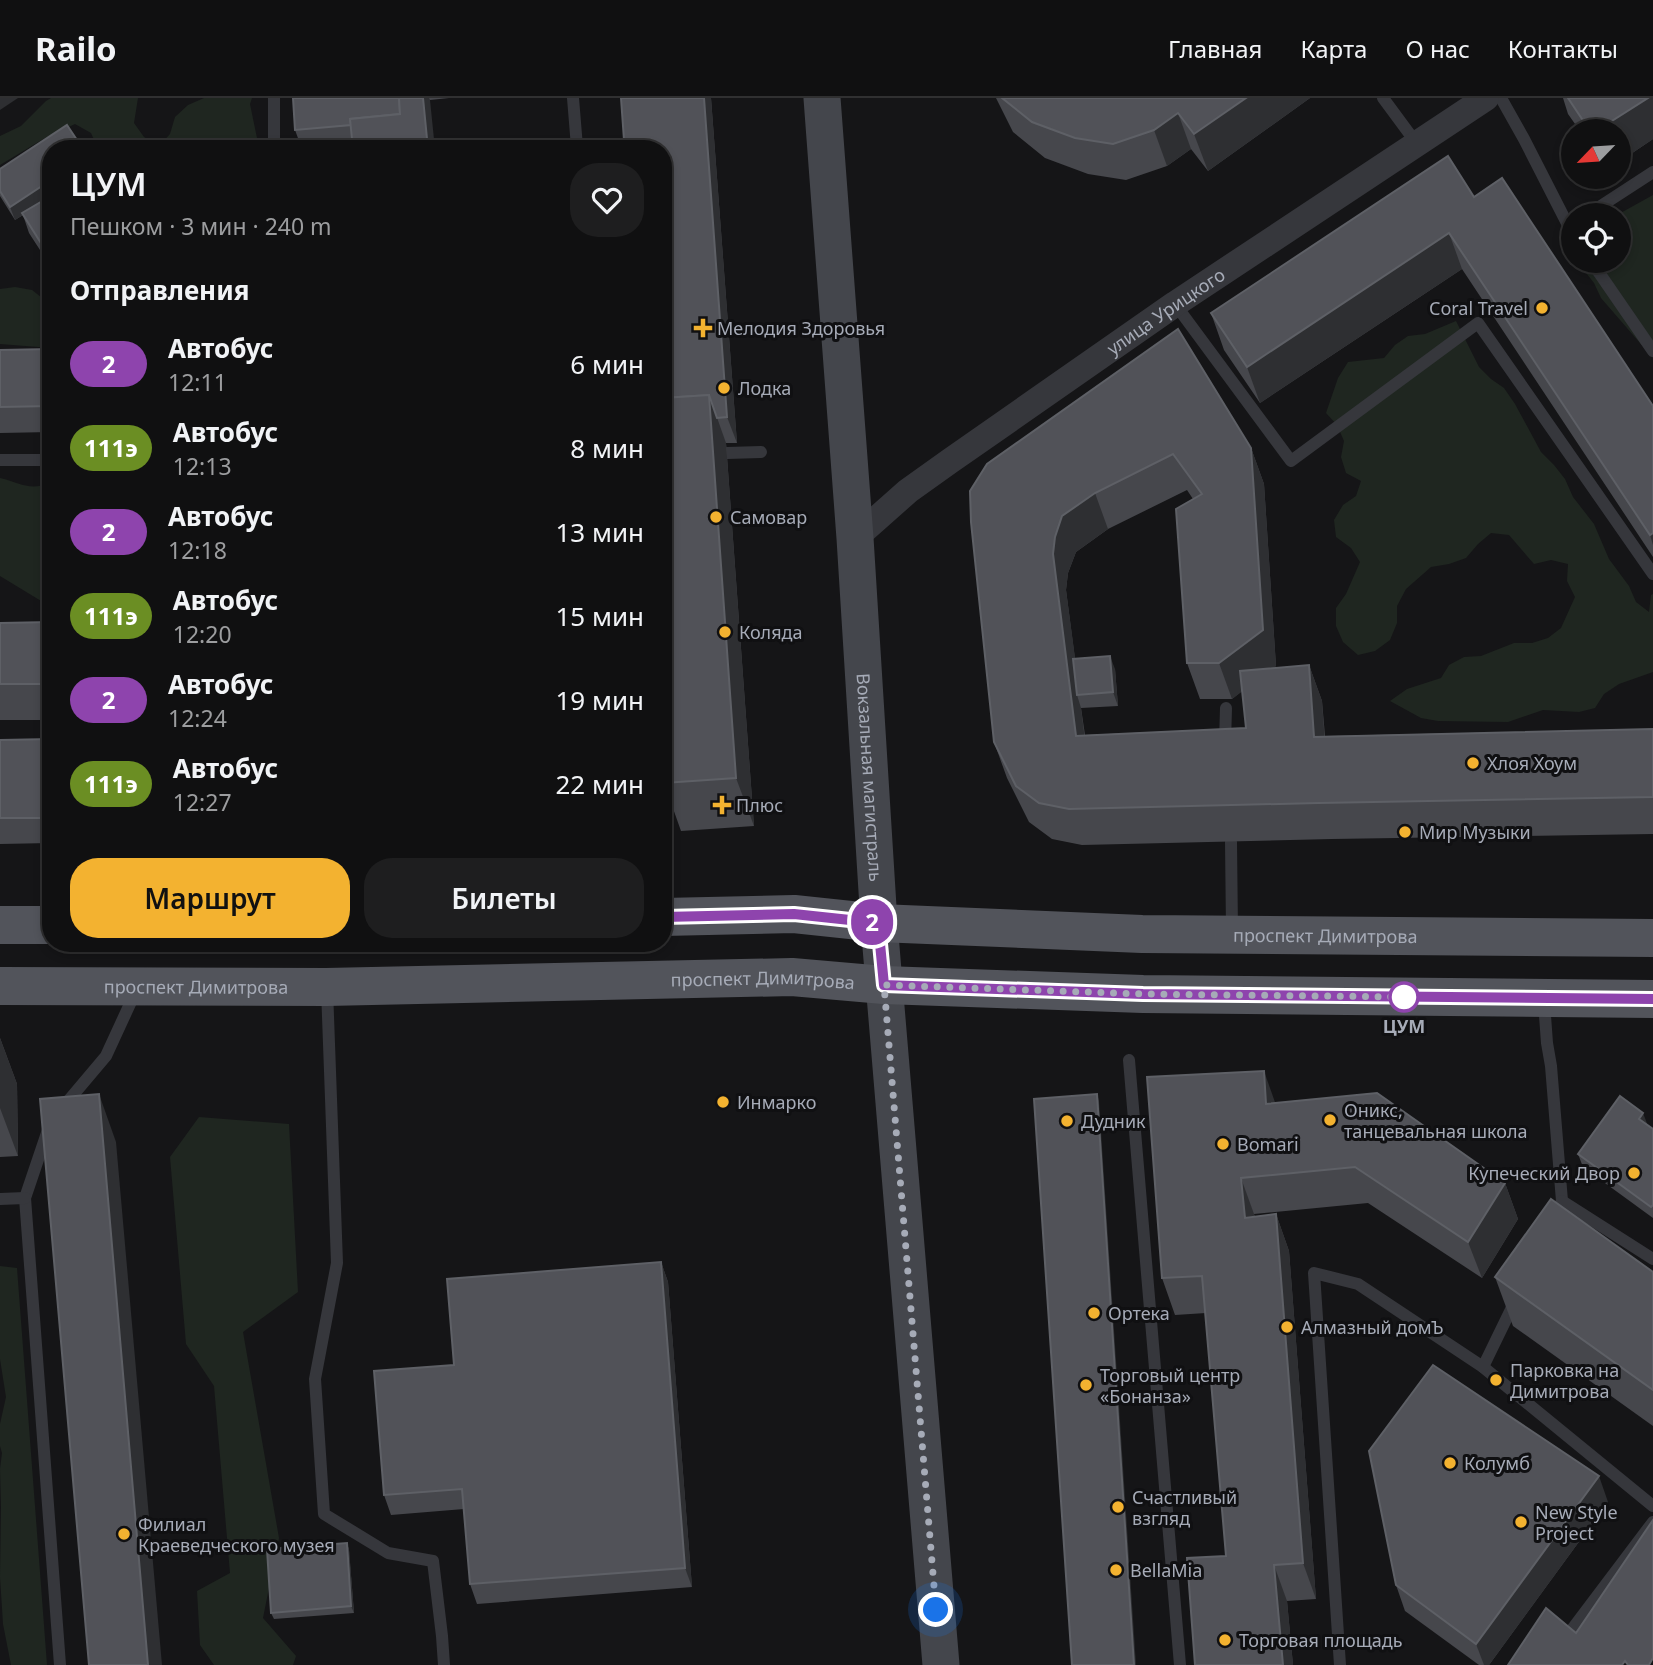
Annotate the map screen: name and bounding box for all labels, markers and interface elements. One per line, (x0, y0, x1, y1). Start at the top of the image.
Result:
text: Railo (35, 26, 117, 71)
text: Главная (1168, 32, 1262, 65)
text: Карта (1300, 32, 1367, 65)
text: О нас (1405, 32, 1470, 65)
text: Контакты (1508, 32, 1618, 65)
north arrow (1561, 119, 1631, 189)
map controls (1561, 119, 1631, 273)
text: ЦУМ (70, 161, 147, 206)
button: heart (570, 163, 644, 237)
button: locate (1561, 203, 1631, 273)
text: Пешком · 3 мин · 240 m (70, 210, 332, 242)
street label: улица Урицкого (1102, 262, 1229, 360)
text: Отправления (70, 272, 249, 308)
place label: Coral Travel (1429, 296, 1528, 320)
marker: Coral Travel (1534, 300, 1550, 316)
place label: Мелодия Здоровья (717, 316, 885, 340)
marker: Мелодия Здоровья (695, 320, 711, 336)
text: Автобус (168, 330, 273, 366)
text: 6 мин (570, 346, 644, 382)
text: 2 (102, 347, 115, 380)
text: 12:11 (168, 366, 227, 398)
place label: Лодка (738, 376, 791, 400)
marker: Лодка (716, 380, 732, 396)
text: Автобус (173, 414, 278, 450)
text: 8 мин (570, 430, 644, 466)
text: 111э (84, 431, 138, 464)
text: 12:13 (173, 450, 232, 482)
text: Автобус (168, 498, 273, 534)
place label: Самовар (730, 505, 807, 529)
marker: Самовар (708, 509, 724, 525)
text: 13 мин (555, 514, 644, 550)
text: 2 (102, 515, 115, 548)
text: 12:18 (168, 534, 227, 566)
text: Автобус (173, 582, 278, 618)
text: 15 мин (555, 598, 644, 634)
text: 111э (84, 599, 138, 632)
text: 12:20 (173, 618, 232, 650)
place label: Коляда (739, 620, 802, 644)
marker: Коляда (717, 624, 733, 640)
text: Автобус (168, 666, 273, 702)
street label: Вокзальная магистраль (851, 672, 888, 882)
text: 19 мин (555, 682, 644, 718)
text: 2 (102, 683, 115, 716)
text: 12:24 (168, 702, 227, 734)
text: Автобус (173, 750, 278, 786)
place label: Хлоя Хоум (1487, 751, 1577, 775)
marker: Хлоя Хоум (1465, 755, 1481, 771)
text: 22 мин (555, 766, 644, 802)
text: 111э (84, 767, 138, 800)
text: 12:27 (173, 786, 232, 818)
place label: Плюс (736, 793, 783, 817)
marker: Плюс (714, 797, 730, 813)
place label: Мир Музыки (1419, 820, 1531, 844)
marker: Мир Музыки (1397, 824, 1413, 840)
button: Маршрут (70, 858, 350, 938)
button: Билеты (364, 858, 644, 938)
line badge: 2 (849, 899, 895, 945)
text: 2 (865, 905, 879, 938)
street label: проспект Димитрова (1233, 923, 1418, 948)
street label: проспект Димитрова (670, 965, 856, 994)
street label: проспект Димитрова (104, 974, 288, 999)
marker: ЦУМ (1389, 982, 1419, 1012)
place label: ЦУМ (1383, 1014, 1425, 1038)
place label: Инмарко (737, 1090, 816, 1114)
marker: Инмарко (715, 1094, 731, 1110)
place label: Оникс, танцевальная школа (1344, 1098, 1528, 1143)
place label: Дудник (1081, 1109, 1146, 1133)
marker: Оникс, танцевальная школа (1322, 1112, 1338, 1128)
marker: Дудник (1059, 1113, 1075, 1129)
place label: Bomari (1237, 1132, 1299, 1156)
marker: Bomari (1215, 1136, 1231, 1152)
place label: Купеческий Двор (1468, 1161, 1620, 1185)
marker: Купеческий Двор (1626, 1165, 1642, 1181)
place label: Ортека (1108, 1301, 1170, 1325)
marker: Ортека (1086, 1305, 1102, 1321)
place label: Алмазный домЪ (1301, 1315, 1443, 1339)
marker: Алмазный домЪ (1279, 1319, 1295, 1335)
place label: Парковка на Димитрова (1510, 1358, 1619, 1403)
place label: Торговый центр «Бонанза» (1100, 1363, 1240, 1408)
marker: Парковка на Димитрова (1488, 1372, 1504, 1388)
marker: Торговый центр «Бонанза» (1078, 1377, 1094, 1393)
place label: Колумб (1464, 1451, 1530, 1475)
marker: Колумб (1442, 1455, 1458, 1471)
place label: Счастливый взгляд (1132, 1485, 1237, 1530)
marker: Счастливый взгляд (1110, 1499, 1126, 1515)
place label: New Style Project (1535, 1500, 1618, 1545)
place label: Филиал Краеведческого музея (138, 1512, 335, 1557)
marker: New Style Project (1513, 1514, 1529, 1530)
marker: Филиал Краеведческого музея (116, 1526, 132, 1542)
place label: BellaMia (1130, 1558, 1202, 1582)
marker: BellaMia (1108, 1562, 1124, 1578)
your location (918, 1592, 953, 1627)
place label: Торговая площадь (1239, 1628, 1403, 1652)
marker: Торговая площадь (1217, 1632, 1233, 1648)

